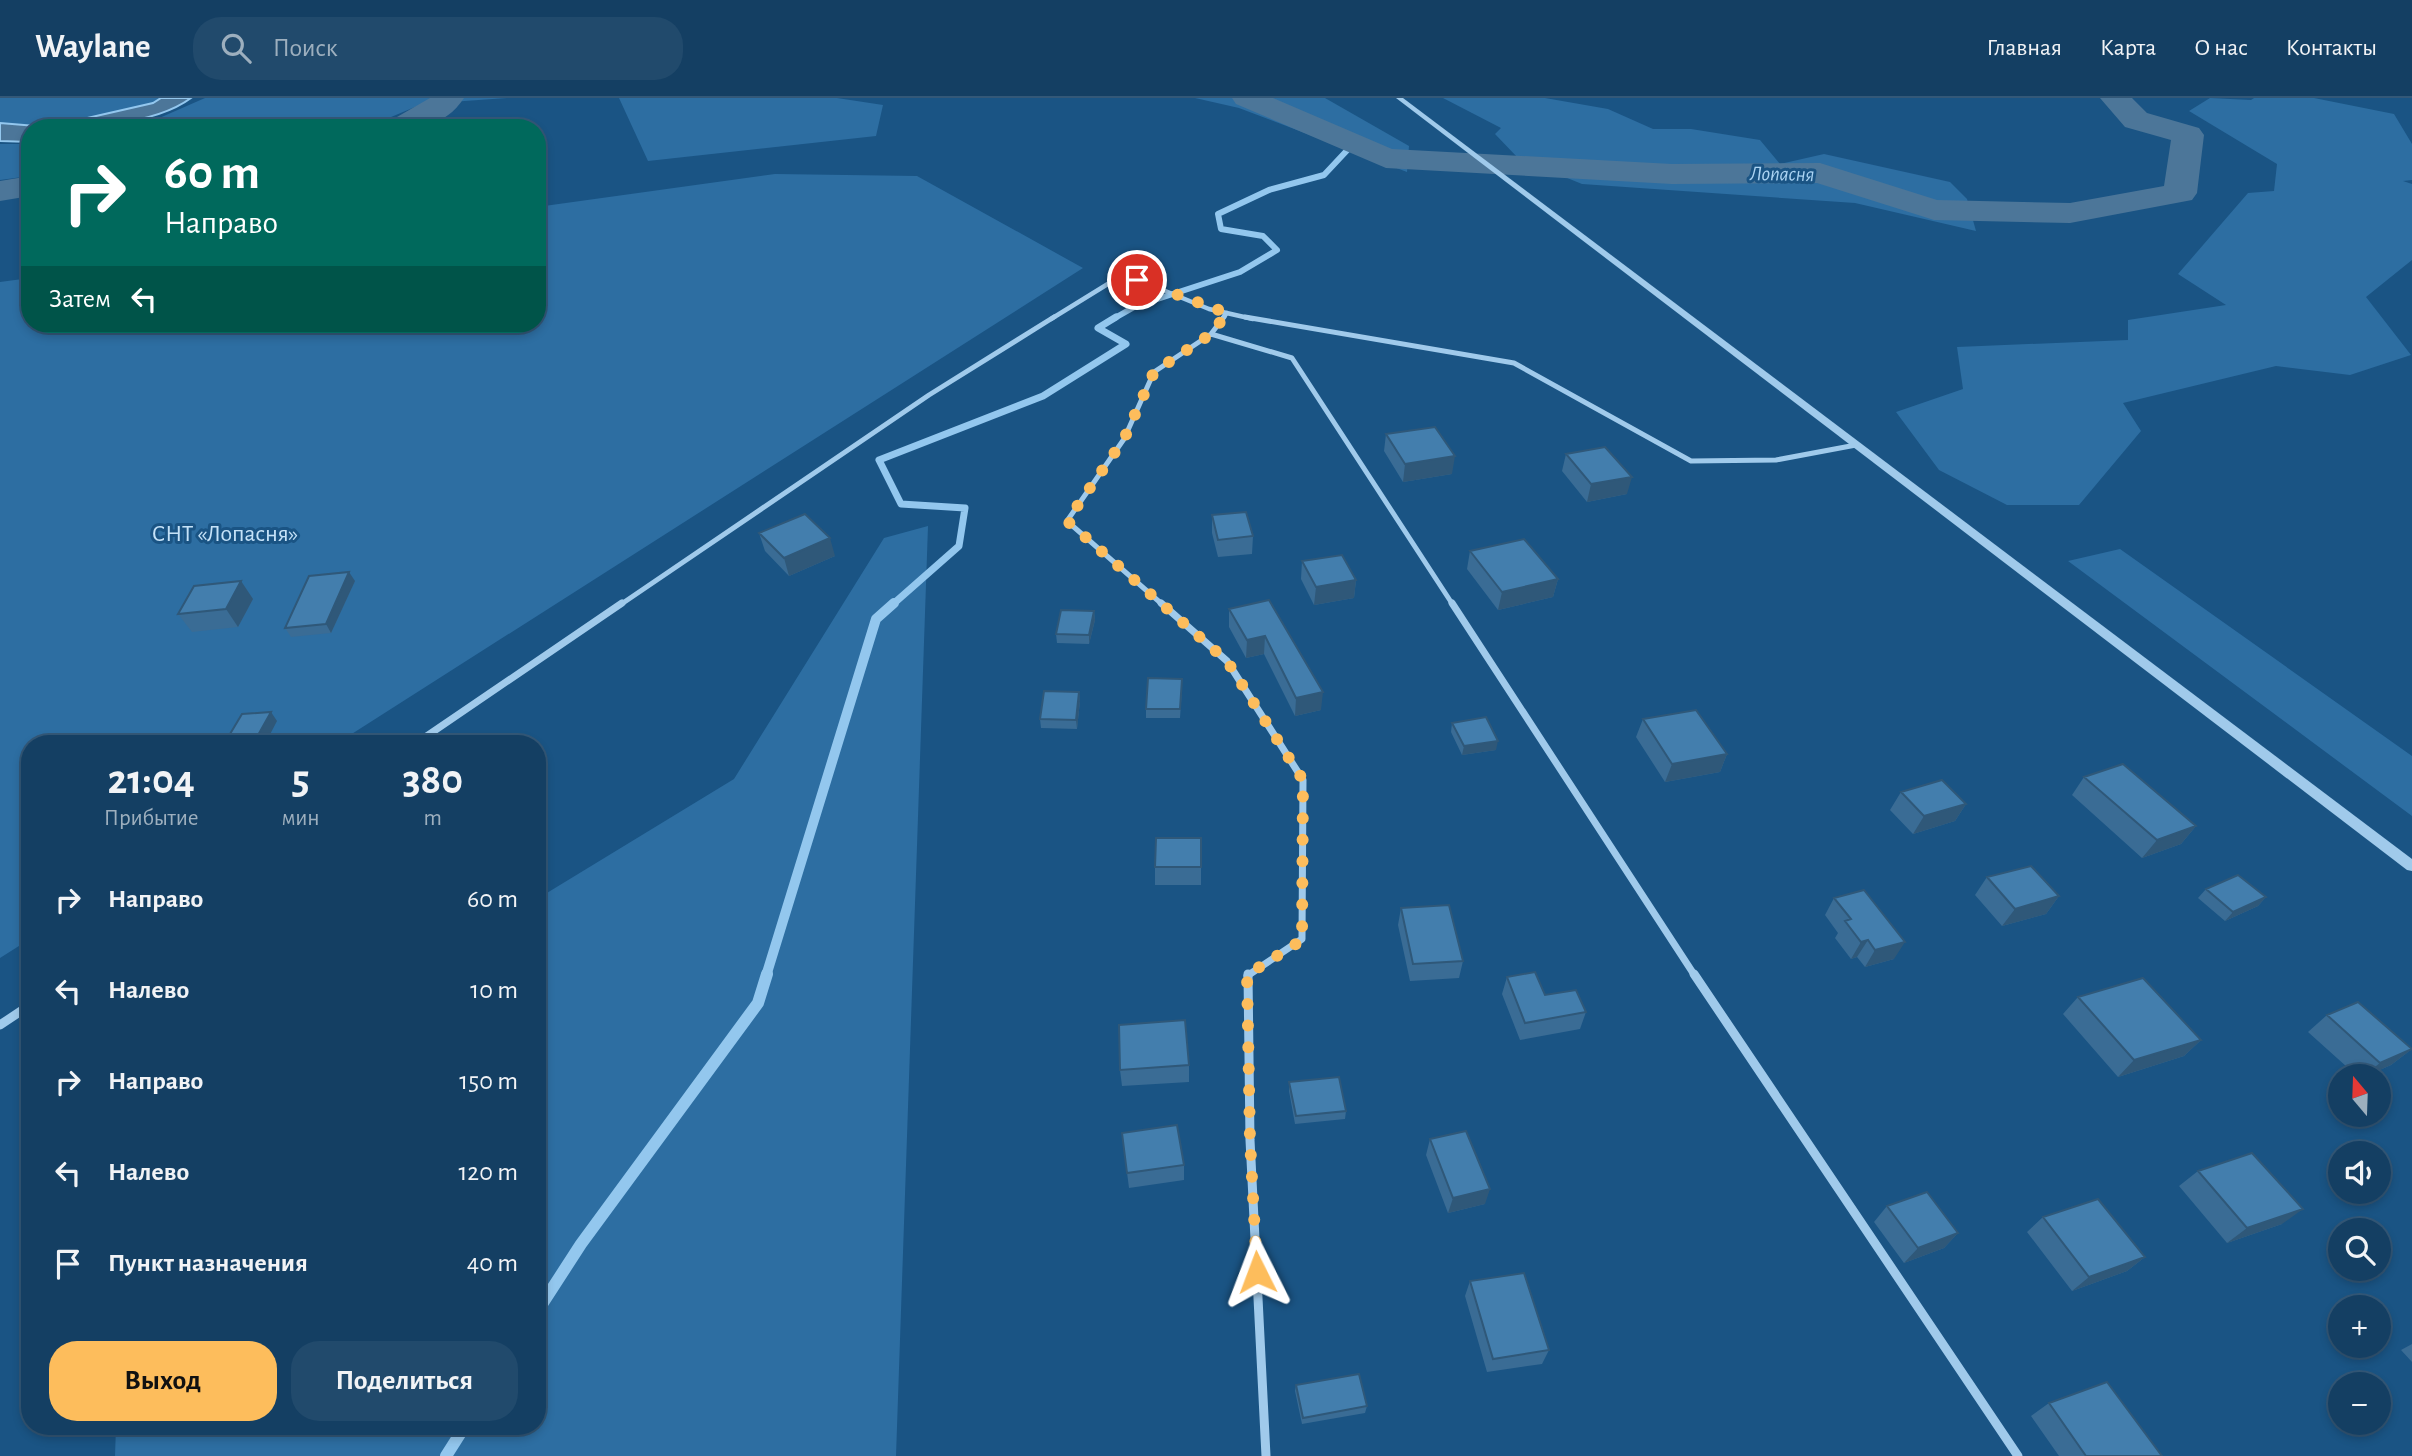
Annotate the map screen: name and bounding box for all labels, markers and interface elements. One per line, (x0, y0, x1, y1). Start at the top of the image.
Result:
search box (193, 17, 683, 80)
icon: search (217, 29, 255, 67)
text: Waylane (35, 31, 151, 64)
text: Поиск (273, 35, 338, 61)
text: Главная (1987, 36, 2062, 60)
text: Карта (2100, 36, 2156, 60)
text: О нас (2194, 36, 2248, 60)
text: Контакты (2286, 36, 2377, 60)
icon: right (49, 147, 140, 238)
text: 60 m (164, 149, 260, 198)
water label: Лопасня (1748, 163, 1815, 185)
text: Направо (164, 207, 278, 239)
pin (1107, 250, 1167, 310)
icon: arrive (1118, 261, 1156, 299)
icon: left (125, 280, 163, 318)
text: Затем (49, 286, 111, 312)
park label: СНТ «Лопасня» (152, 522, 298, 546)
text: 21:04 (107, 759, 195, 801)
text: 5 (291, 759, 310, 801)
text: 380 (402, 759, 463, 801)
text: Прибытие (104, 807, 199, 830)
text: мин (281, 807, 320, 830)
text: m (424, 807, 442, 830)
icon: right (49, 881, 87, 919)
text: Направо (108, 886, 203, 912)
text: 60 m (467, 886, 518, 912)
icon: left (49, 972, 87, 1010)
text: Налево (108, 977, 189, 1003)
text: 10 m (470, 977, 518, 1003)
icon: right (49, 1063, 87, 1101)
north arrow (2328, 1064, 2390, 1127)
map controls (2328, 1064, 2391, 1435)
text: Направо (108, 1068, 203, 1094)
text: 150 m (459, 1068, 518, 1094)
button: sound (2328, 1141, 2391, 1204)
icon: left (49, 1154, 87, 1192)
text: Налево (108, 1159, 189, 1185)
text: 120 m (458, 1159, 518, 1185)
button: search (2328, 1218, 2391, 1281)
position arrow (1220, 1235, 1294, 1309)
icon: arrive (49, 1245, 87, 1283)
text: Пункт назначения (108, 1250, 308, 1276)
text: 40 m (467, 1250, 518, 1276)
button: + (2328, 1295, 2391, 1358)
button: Выход (49, 1341, 277, 1421)
button: Поделиться (291, 1341, 518, 1421)
button: − (2328, 1372, 2391, 1435)

